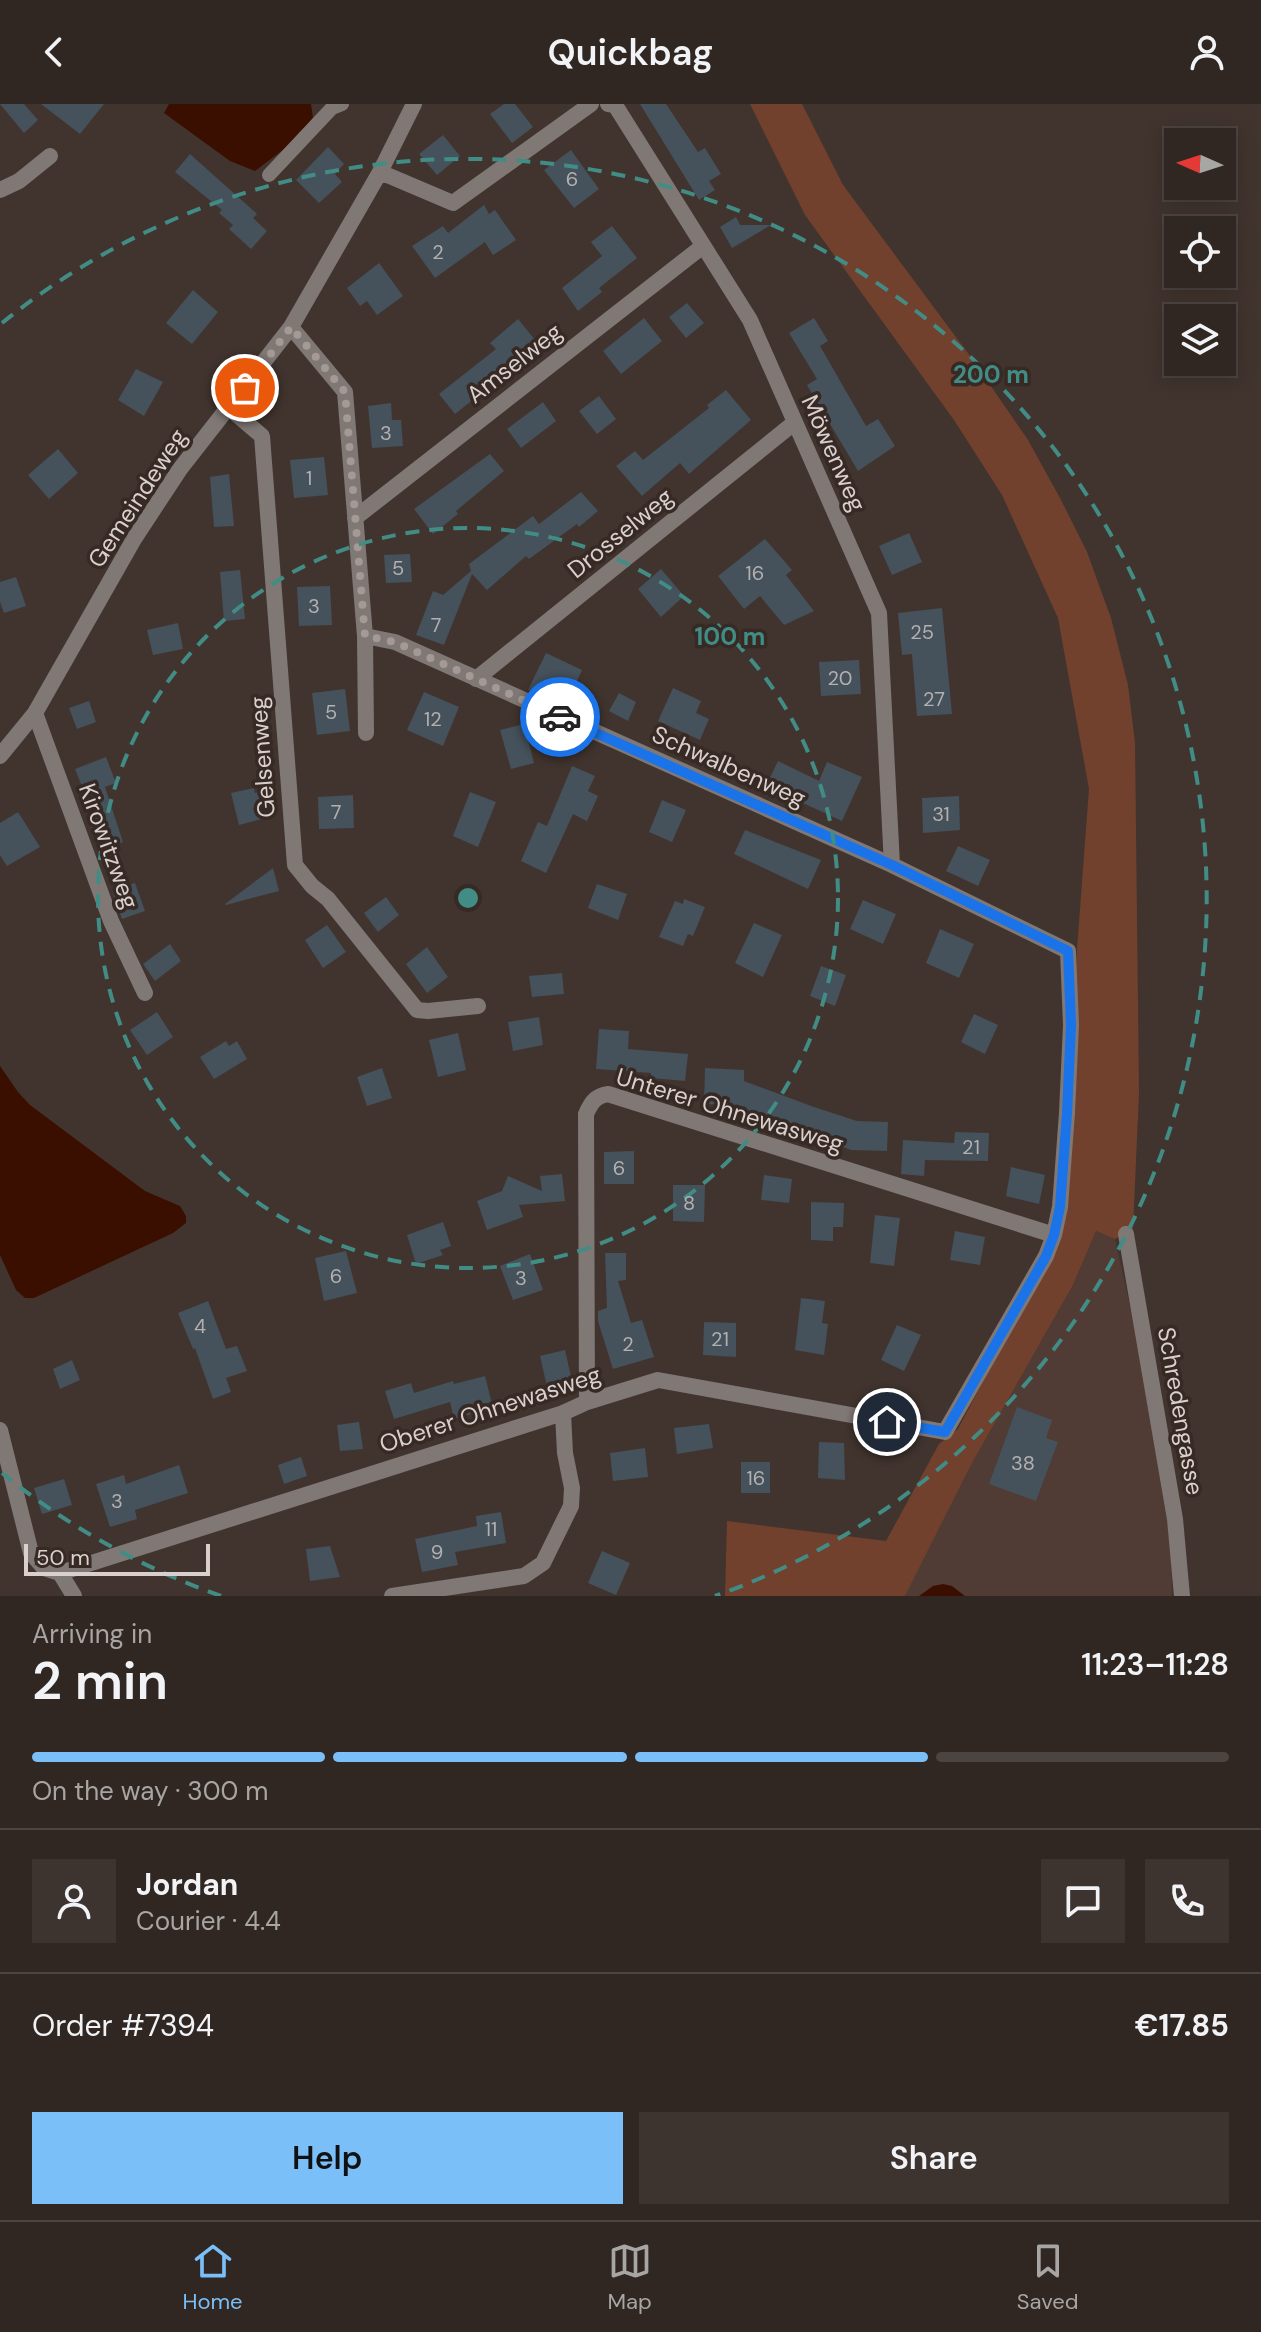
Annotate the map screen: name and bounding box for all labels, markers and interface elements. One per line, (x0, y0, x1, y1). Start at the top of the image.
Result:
text: Quickbag (548, 29, 713, 76)
icon: back (32, 30, 76, 74)
icon: person (1185, 30, 1229, 74)
north arrow (1164, 128, 1236, 200)
map controls (1164, 128, 1236, 376)
house number: 6 (566, 166, 578, 192)
button: locate (1164, 216, 1236, 288)
house number: 2 (432, 239, 444, 265)
button: layers (1164, 304, 1236, 376)
street label: Amselweg (460, 316, 568, 410)
pin (211, 354, 279, 422)
text: 200 m (953, 359, 1029, 390)
icon: bag (223, 366, 267, 410)
street label: Möwenweg (795, 390, 873, 516)
house number: 3 (380, 420, 392, 446)
street label: Gemeindeweg (81, 423, 193, 573)
house number: 1 (306, 465, 312, 491)
street label: Drosselweg (561, 481, 679, 585)
house number: 5 (392, 555, 404, 581)
house number: 16 (746, 560, 764, 586)
house number: 3 (308, 593, 320, 619)
house number: 7 (431, 612, 441, 638)
house number: 25 (910, 619, 934, 645)
text: 100 m (695, 621, 765, 652)
house number: 20 (828, 665, 853, 691)
courier (520, 677, 600, 757)
house number: 27 (923, 686, 945, 712)
street label: Gelsenweg (242, 695, 282, 819)
icon: car (538, 695, 582, 739)
house number: 5 (325, 699, 337, 725)
house number: 12 (424, 706, 442, 732)
street label: Schwalbenweg (647, 718, 811, 814)
street label: Kirowitzweg (72, 779, 146, 913)
house number: 7 (331, 799, 341, 825)
house number: 31 (932, 801, 950, 827)
centre of rings (454, 884, 482, 912)
street label: Unterer Ohnewasweg (613, 1061, 847, 1159)
house number: 21 (962, 1134, 980, 1160)
house number: 6 (613, 1155, 625, 1181)
house number: 8 (683, 1190, 695, 1216)
house number: 6 (330, 1263, 342, 1289)
house number: 3 (515, 1265, 527, 1291)
house number: 4 (194, 1313, 206, 1339)
street label: Schredengasse (1151, 1325, 1211, 1497)
house number: 21 (711, 1326, 729, 1352)
house number: 2 (622, 1331, 634, 1357)
street label: Oberer Ohnewasweg (375, 1359, 605, 1459)
pin (853, 1388, 921, 1456)
icon: home (865, 1400, 909, 1444)
house number: 38 (1011, 1450, 1035, 1476)
house number: 16 (747, 1465, 765, 1491)
house number: 3 (111, 1488, 123, 1514)
house number: 11 (485, 1516, 497, 1542)
house number: 9 (431, 1539, 443, 1565)
scale bar (24, 1540, 210, 1576)
text: 50 m (36, 1543, 90, 1572)
text: Arriving in (32, 1617, 152, 1651)
text: 11:23–11:28 (1081, 1645, 1229, 1684)
text: 2 min (32, 1647, 168, 1715)
text: On the way · 300 m (32, 1774, 268, 1808)
button: person (32, 1859, 116, 1943)
button: chat (1041, 1859, 1125, 1943)
button: phone (1145, 1859, 1229, 1943)
text: Jordan (136, 1865, 238, 1904)
text: Courier · 4.4 (136, 1904, 281, 1938)
text: Order #7394 (32, 2006, 214, 2045)
text: €17.85 (1135, 2006, 1229, 2045)
button: Help (32, 2112, 623, 2204)
button: Share (639, 2112, 1229, 2204)
tab: Home (182, 2239, 243, 2316)
tab: Map (608, 2239, 652, 2316)
tab: Saved (1017, 2239, 1079, 2316)

